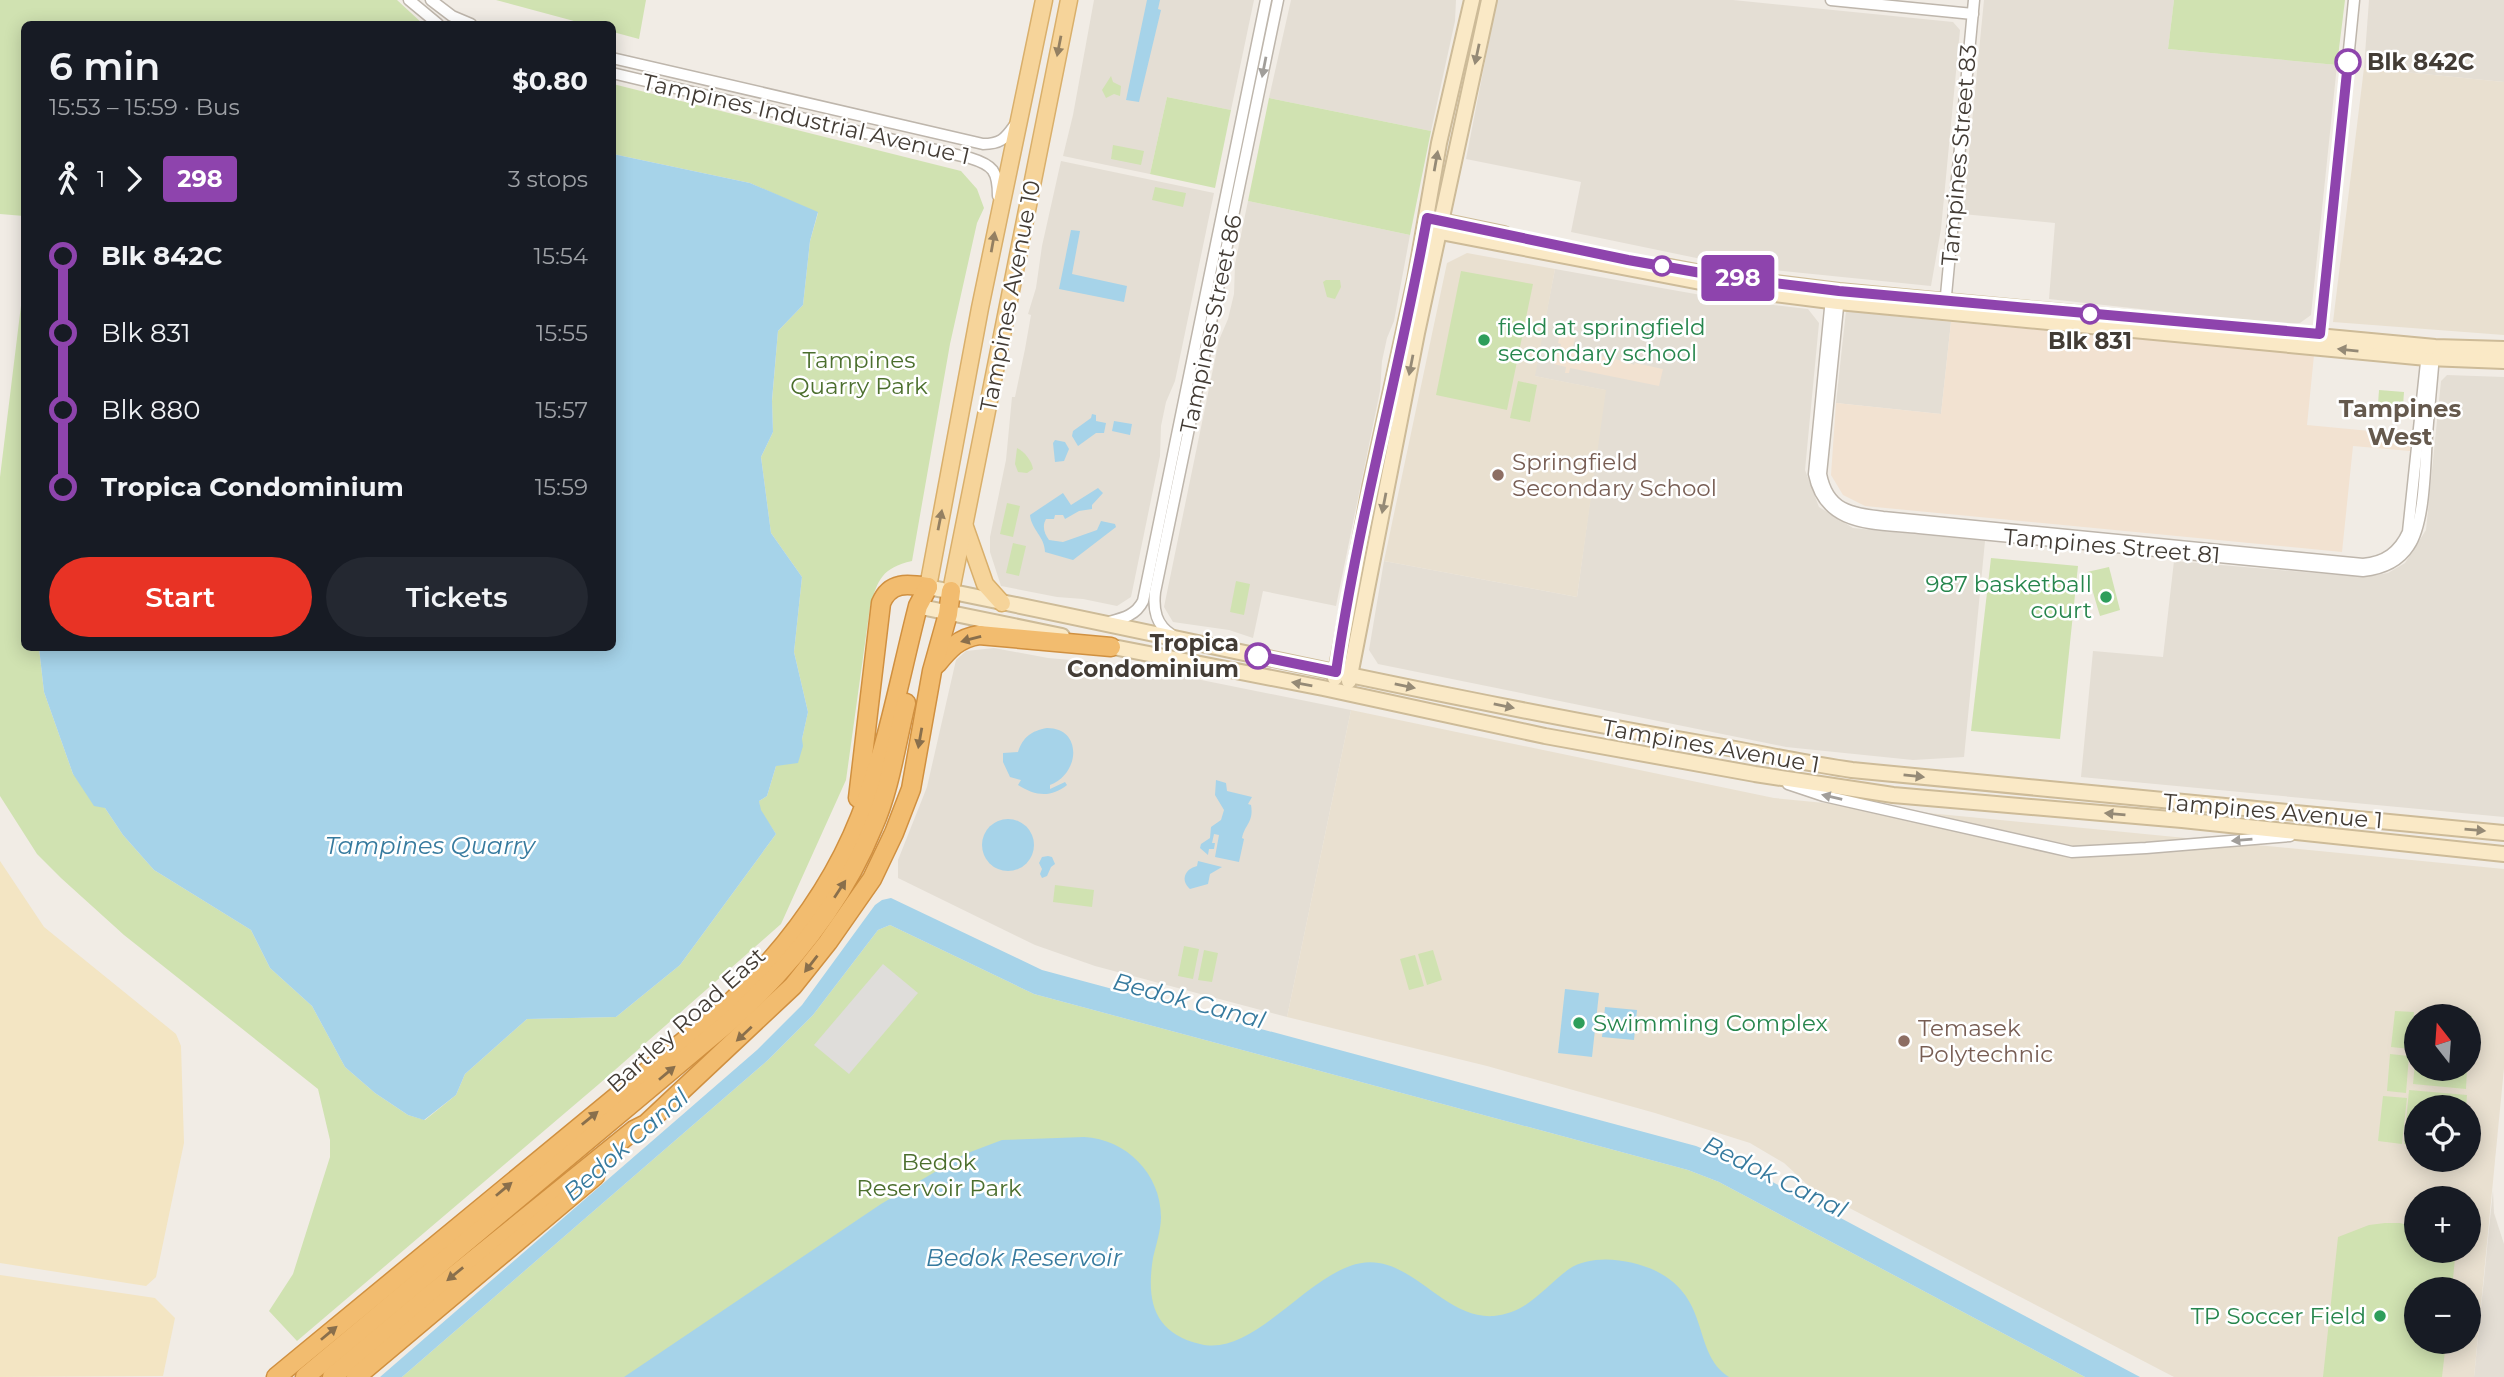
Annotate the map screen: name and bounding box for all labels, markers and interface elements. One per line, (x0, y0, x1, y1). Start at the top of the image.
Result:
one-way arrow (1054, 35, 1065, 57)
text: 6 min (49, 43, 160, 90)
one-way arrow (1472, 43, 1483, 65)
street label: Tampines Street 83 (1935, 43, 1983, 267)
place label: Blk 842C (2367, 48, 2475, 76)
marker: Blk 842C (2335, 49, 2361, 75)
one-way arrow (1258, 56, 1269, 78)
text: $0.80 (512, 65, 588, 97)
street label: Tampines Industrial Avenue 1 (640, 68, 972, 170)
text: 15:53 – 15:59 · Bus (49, 93, 240, 121)
one-way arrow (1431, 150, 1442, 172)
icon: walk (49, 160, 87, 198)
icon: forward (115, 160, 153, 198)
text: 298 (177, 164, 223, 193)
text: 1 (97, 165, 105, 193)
text: 3 stops (508, 165, 588, 193)
street label: Tampines Avenue 10 (974, 178, 1046, 414)
street label: Tampines Street 86 (1174, 212, 1248, 436)
one-way arrow (988, 231, 999, 253)
text: Blk 842C (101, 240, 222, 272)
text: 15:54 (534, 242, 588, 270)
line badge: 298 (1698, 255, 1778, 301)
unlabelled marker (1652, 256, 1672, 276)
text: 298 (1715, 263, 1761, 292)
marker: Blk 831 (2080, 304, 2100, 324)
place label: field at springfield secondary school (1498, 313, 1706, 367)
text: Blk 831 (101, 317, 191, 349)
text: 15:55 (536, 319, 588, 347)
place label: Blk 831 (2048, 327, 2132, 355)
marker: field at springfield secondary school (1476, 332, 1492, 348)
one-way arrow (2337, 344, 2359, 355)
park label: Tampines Quarry Park (790, 346, 928, 400)
one-way arrow (1405, 354, 1416, 376)
text: Blk 880 (101, 394, 200, 426)
district label: Tampines West (2339, 394, 2462, 451)
text: 15:57 (536, 396, 588, 424)
place label: Springfield Secondary School (1512, 448, 1717, 502)
marker: Springfield Secondary School (1490, 467, 1506, 483)
text: Tropica Condominium (101, 471, 404, 503)
text: 15:59 (535, 473, 588, 501)
one-way arrow (1378, 492, 1389, 514)
one-way arrow (935, 509, 946, 531)
street label: Tampines Street 81 (2002, 523, 2222, 569)
button: Start (49, 557, 312, 637)
button: Tickets (326, 557, 588, 637)
place label: 987 basketball court (1925, 570, 2092, 624)
marker: 987 basketball court (2098, 589, 2114, 605)
place label: Tropica Condominium (1067, 629, 1239, 683)
one-way arrow (959, 634, 981, 645)
marker: Tropica Condominium (1245, 643, 1271, 669)
one-way arrow (1291, 678, 1313, 689)
one-way arrow (1394, 680, 1416, 691)
one-way arrow (1493, 701, 1515, 712)
street label: Tampines Avenue 1 (1600, 713, 1822, 779)
one-way arrow (914, 727, 925, 749)
one-way arrow (1903, 771, 1925, 782)
street label: Tampines Avenue 1 (2162, 787, 2384, 835)
one-way arrow (1821, 791, 1843, 802)
one-way arrow (2104, 808, 2126, 819)
one-way arrow (2464, 825, 2486, 836)
water label: Tampines Quarry (325, 831, 537, 860)
one-way arrow (2231, 835, 2253, 846)
one-way arrow (833, 879, 846, 898)
street label: Bartley Road East (601, 941, 771, 1099)
one-way arrow (804, 955, 818, 973)
water label: Bedok Canal (1110, 966, 1269, 1035)
north arrow (2404, 1004, 2482, 1082)
map controls (2404, 1004, 2481, 1354)
place label: Swimming Complex (1593, 1009, 1828, 1037)
place label: Temasek Polytechnic (1918, 1014, 2053, 1068)
marker: Swimming Complex (1571, 1015, 1587, 1031)
one-way arrow (736, 1025, 753, 1041)
marker: Temasek Polytechnic (1896, 1033, 1912, 1049)
one-way arrow (658, 1066, 675, 1081)
water label: Bedok Canal (557, 1082, 695, 1207)
button: locate (2404, 1095, 2481, 1172)
one-way arrow (581, 1111, 598, 1126)
water label: Bedok Canal (1699, 1129, 1852, 1224)
park label: Bedok Reservoir Park (856, 1148, 1022, 1202)
one-way arrow (494, 1181, 512, 1196)
button: + (2404, 1186, 2481, 1263)
water label: Bedok Reservoir (926, 1243, 1124, 1272)
one-way arrow (446, 1267, 464, 1281)
button: − (2404, 1277, 2481, 1354)
place label: TP Soccer Field (2191, 1302, 2366, 1330)
marker: TP Soccer Field (2372, 1308, 2388, 1324)
one-way arrow (319, 1326, 337, 1341)

